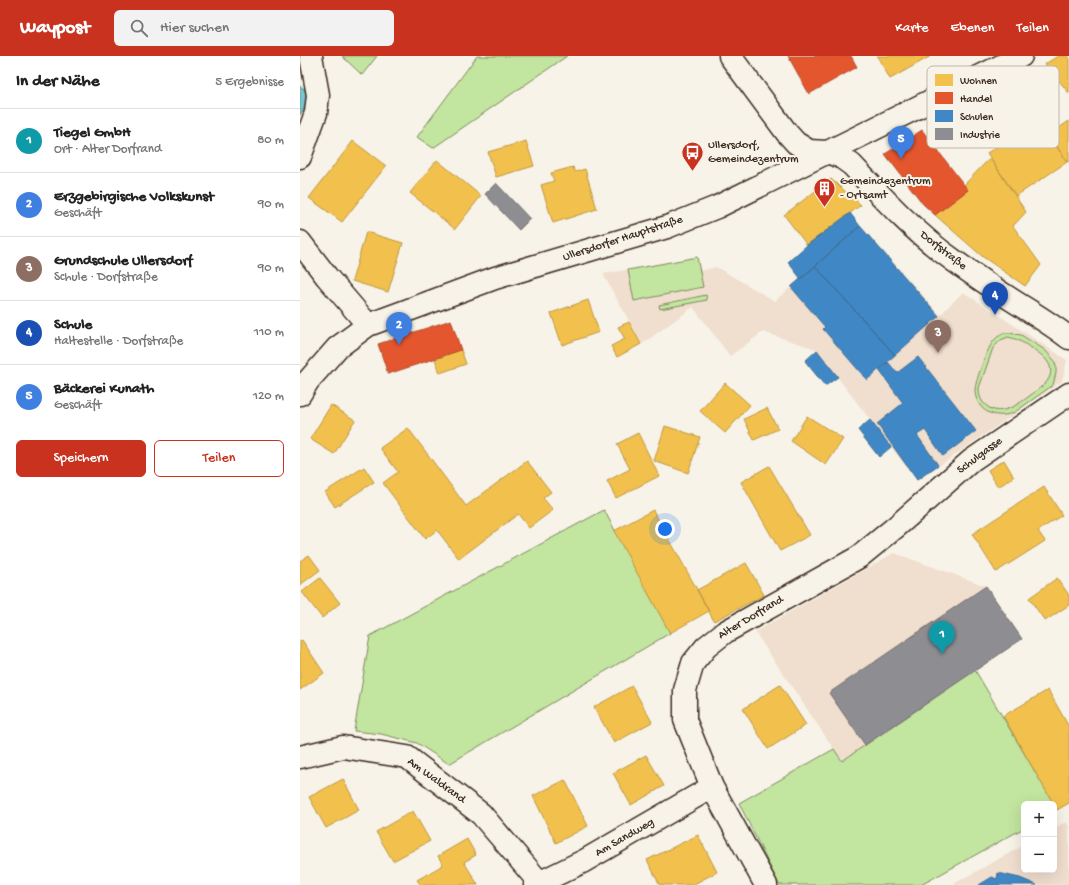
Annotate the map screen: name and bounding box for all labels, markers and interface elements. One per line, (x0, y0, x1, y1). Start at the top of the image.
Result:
search box (114, 10, 394, 46)
text: Waypost (20, 17, 90, 40)
icon: search (128, 17, 150, 39)
text: Hier suchen (160, 19, 229, 37)
text: Karte (895, 20, 929, 37)
text: Ebenen (951, 20, 994, 37)
text: Teilen (1016, 20, 1049, 37)
legend (927, 66, 1059, 148)
text: In der Nähe (16, 72, 99, 92)
text: 5 Ergebnisse (215, 75, 284, 90)
text: Wohnen (960, 76, 998, 88)
text: Handel (960, 94, 993, 106)
text: Schulen (960, 112, 994, 124)
text: Tiegel GmbH (54, 124, 131, 142)
pin: 5 (888, 126, 914, 159)
text: Industrie (960, 130, 1000, 142)
text: 1 (26, 133, 32, 148)
text: 80 m (257, 133, 284, 148)
place label: Ullersdorf, Gemeindezentrum (708, 139, 799, 167)
bus stop icon: Ullersdorf, Gemeindezentrum (680, 140, 706, 173)
text: Ort · Alter Dorfrand (54, 142, 162, 157)
place label: Gemeindezentrum - Ortsamt (840, 175, 931, 203)
building icon: Gemeindezentrum - Ortsamt (811, 176, 837, 209)
text: Erzgebirgische Volkskunst (54, 188, 214, 206)
text: 2 (26, 197, 32, 212)
text: 90 m (258, 197, 284, 212)
text: Geschäft (54, 206, 102, 221)
street label: Ullersdorfer Hauptstraße (561, 213, 685, 265)
street label: Dorfstraße (916, 228, 970, 274)
text: Grundschule Ullersdorf (54, 252, 192, 270)
text: 3 (26, 261, 32, 276)
text: 90 m (258, 261, 284, 276)
text: Schule · Dorfstraße (54, 270, 158, 285)
pin: 4 (982, 282, 1008, 315)
pin: 2 (386, 312, 412, 345)
text: Schule (54, 316, 92, 334)
pin: 3 (925, 320, 951, 353)
text: 4 (26, 325, 32, 340)
text: 110 m (254, 325, 284, 340)
text: Haltestelle · Dorfstraße (54, 334, 183, 349)
text: Bäckerei Kunath (54, 380, 154, 398)
text: 5 (26, 389, 32, 404)
text: 120 m (253, 389, 284, 404)
text: Geschäft (54, 398, 102, 413)
street label: Schulgasse (955, 434, 1006, 478)
button: Speichern (16, 440, 146, 477)
button: Teilen (154, 440, 284, 477)
your location (655, 519, 675, 539)
street label: Alter Dorfrand (716, 593, 787, 643)
pin: 1 (929, 621, 955, 654)
street label: Am Waldrand (404, 755, 469, 807)
map controls (1021, 801, 1057, 873)
button: + (1021, 801, 1057, 837)
street label: Am Sandweg (593, 815, 657, 860)
button: − (1021, 837, 1057, 873)

